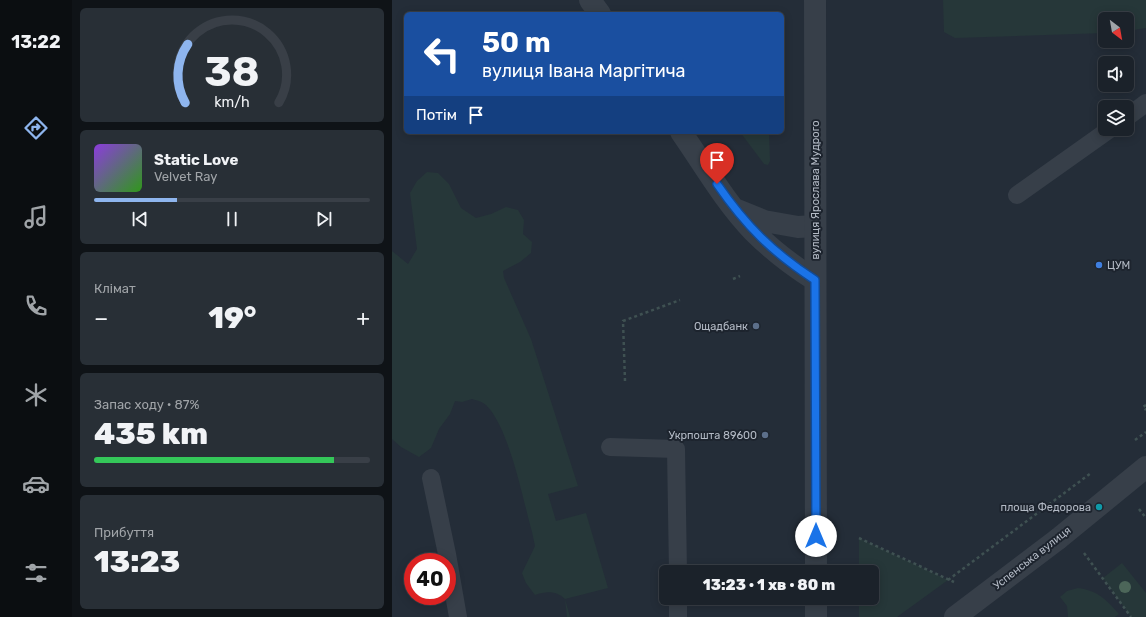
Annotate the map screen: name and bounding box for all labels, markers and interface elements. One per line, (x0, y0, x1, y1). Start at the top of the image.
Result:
north arrow (1098, 12, 1134, 48)
map controls (1098, 12, 1134, 136)
text: 50 m (482, 26, 551, 59)
icon: left (416, 28, 468, 80)
text: 13:22 (11, 31, 61, 53)
text: 38 (204, 47, 260, 96)
button: sound (1098, 56, 1134, 92)
text: вулиця Івана Маргітича (482, 60, 685, 82)
text: km/h (214, 93, 250, 110)
button: layers (1098, 100, 1134, 136)
icon: arrive (465, 104, 487, 126)
text: Потім (416, 106, 457, 124)
icon: directions (22, 114, 50, 142)
street label: вулиця Ярослава Мудрого (809, 120, 822, 260)
pin (700, 143, 734, 184)
icon: arrive (706, 149, 728, 171)
text: Static Love (154, 151, 238, 169)
text: Velvet Ray (154, 169, 217, 184)
icon: music (22, 203, 50, 231)
icon: previous (129, 208, 151, 230)
icon: pause (221, 208, 243, 230)
icon: next (313, 208, 335, 230)
place label: ЦУМ (1107, 259, 1130, 272)
marker: ЦУМ (1094, 260, 1104, 270)
text: Клімат (94, 281, 136, 296)
icon: phone (22, 292, 50, 320)
text: 19° (208, 300, 256, 336)
text: − (94, 305, 108, 332)
text: + (356, 305, 370, 332)
place label: Ощадбанк (694, 320, 748, 333)
marker: Ощадбанк (751, 321, 761, 331)
icon: climate (22, 381, 50, 409)
text: Запас ходу · 87% (94, 397, 199, 412)
text: 435 km (94, 416, 208, 452)
place label: Укрпошта 89600 (669, 429, 757, 442)
marker: Укрпошта 89600 (760, 430, 770, 440)
icon: car (22, 470, 50, 498)
place label: площа Федорова (1000, 501, 1091, 514)
marker: площа Федорова (1094, 502, 1104, 512)
position arrow (795, 515, 837, 557)
street label: Успенська вулиця (991, 524, 1073, 592)
text: Прибуття (94, 525, 154, 540)
text: 13:23 (94, 544, 180, 580)
speed limit sign: 40 (404, 553, 456, 605)
icon: filters (22, 559, 50, 587)
text: 13:23 · 1 хв · 80 m (703, 576, 835, 594)

